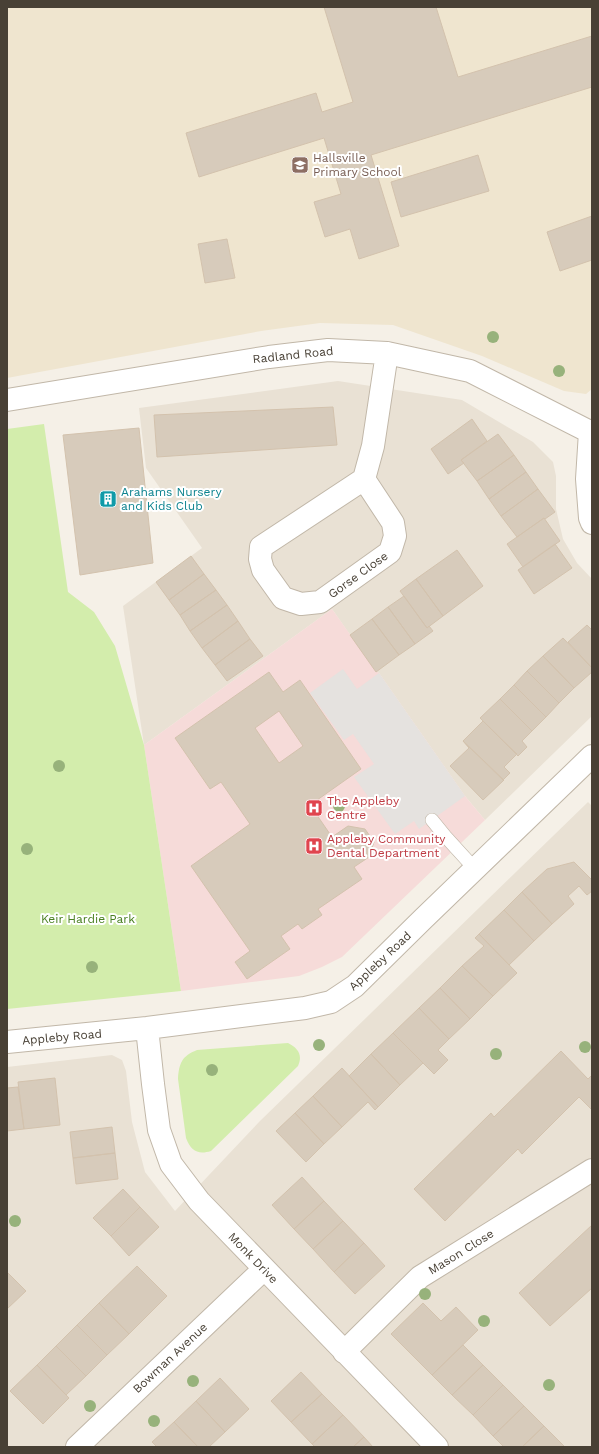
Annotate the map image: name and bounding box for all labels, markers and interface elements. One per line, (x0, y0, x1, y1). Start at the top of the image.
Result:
place label: Hallsville Primary School (313, 151, 402, 179)
school or university icon: Hallsville Primary School (290, 155, 310, 175)
street label: Radland Road (252, 344, 334, 366)
place label: Arahams Nursery and Kids Club (121, 485, 222, 513)
building icon: Arahams Nursery and Kids Club (98, 489, 118, 509)
street label: Gorse Close (325, 549, 391, 601)
place label: The Appleby Centre (327, 794, 400, 822)
hospital icon: The Appleby Centre (304, 798, 324, 818)
place label: Appleby Community Dental Department (327, 832, 446, 860)
hospital icon: Appleby Community Dental Department (304, 836, 324, 856)
park label: Keir Hardie Park (41, 912, 135, 926)
street label: Appleby Road (346, 929, 414, 993)
street label: Appleby Road (21, 1027, 103, 1047)
street label: Mason Close (426, 1226, 496, 1278)
street label: Monk Drive (225, 1230, 281, 1286)
street label: Bowman Avenue (130, 1320, 210, 1396)

